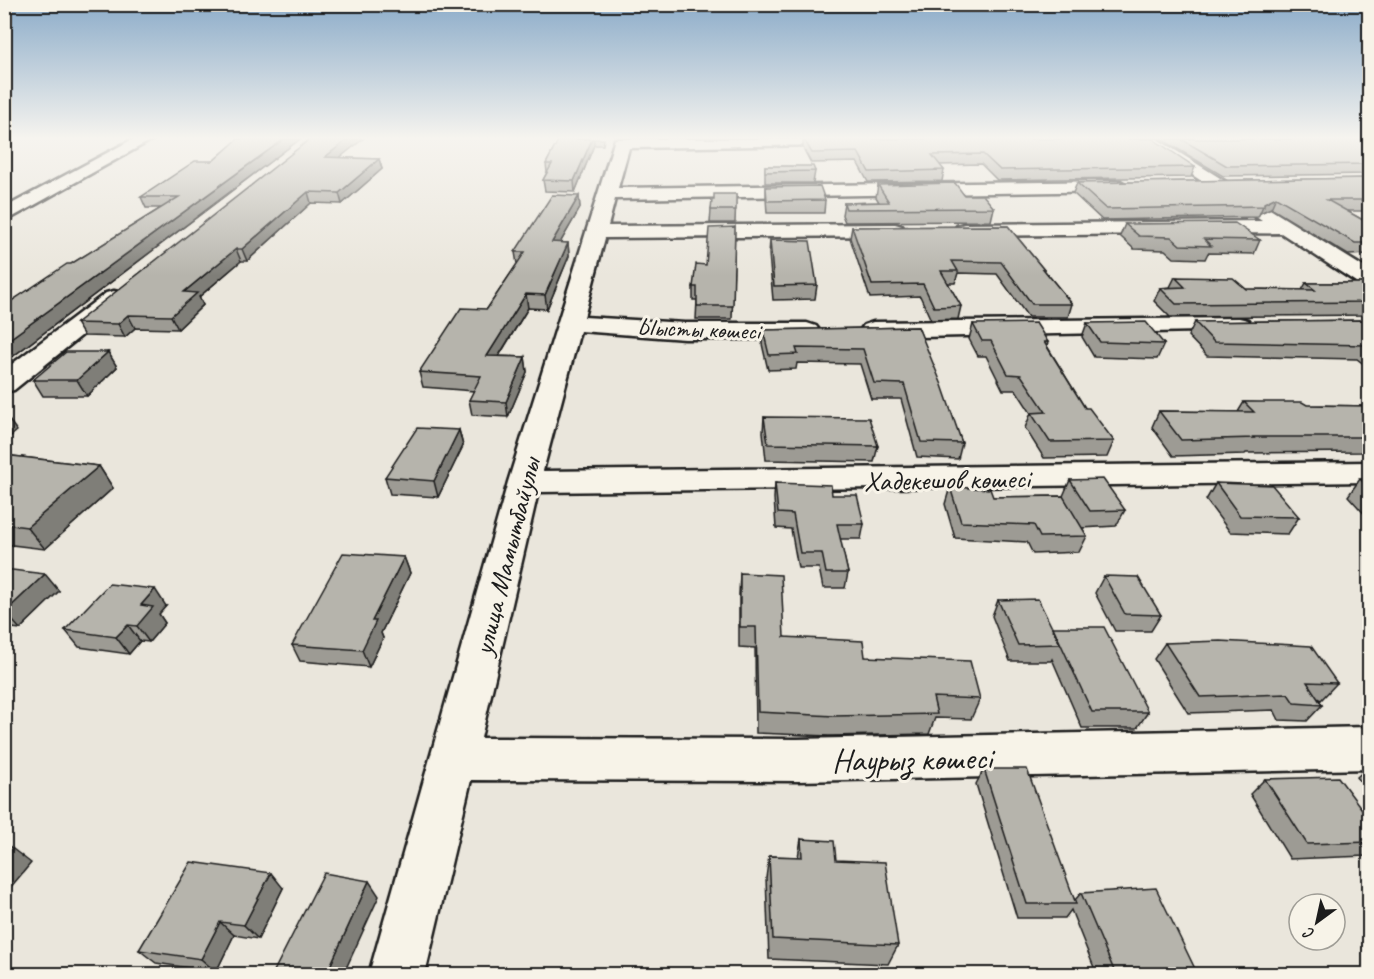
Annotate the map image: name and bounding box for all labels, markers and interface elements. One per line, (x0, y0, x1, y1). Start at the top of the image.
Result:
street label: Ыысты көшесі (637, 312, 763, 346)
street label: улица Мамытбайулы (465, 452, 548, 660)
street label: Хадекешов көшесі (864, 460, 1034, 498)
street label: Наурыз көшесі (831, 737, 996, 781)
north arrow (1287, 892, 1347, 952)
text: С (1299, 922, 1318, 944)

